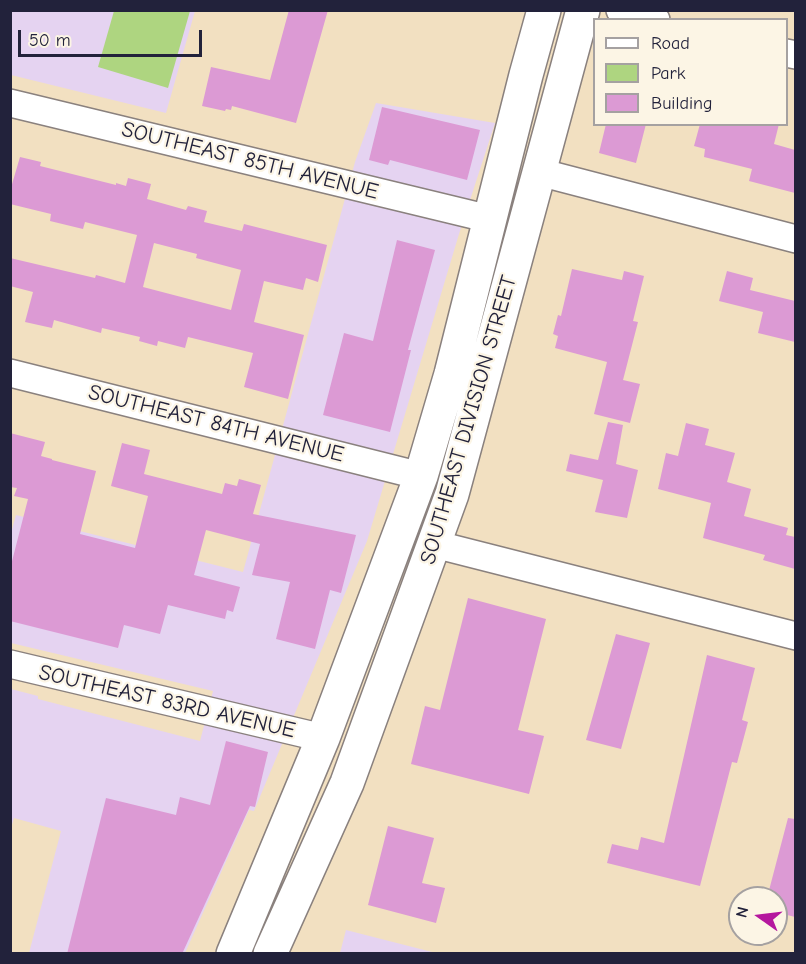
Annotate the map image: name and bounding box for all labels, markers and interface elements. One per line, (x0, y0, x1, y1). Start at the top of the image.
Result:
scale bar (21, 18, 206, 56)
legend (593, 18, 788, 126)
text: 50 m (29, 30, 71, 51)
text: Road (651, 33, 690, 54)
text: Park (651, 63, 685, 84)
text: Building (651, 93, 713, 114)
street label: SOUTHEAST 85TH AVENUE (119, 116, 381, 206)
street label: SOUTHEAST DIVISION STREET (415, 273, 523, 567)
street label: SOUTHEAST 84TH AVENUE (85, 379, 347, 469)
street label: SOUTHEAST 83RD AVENUE (36, 660, 298, 744)
north arrow (728, 886, 788, 946)
text: N (732, 905, 752, 919)

